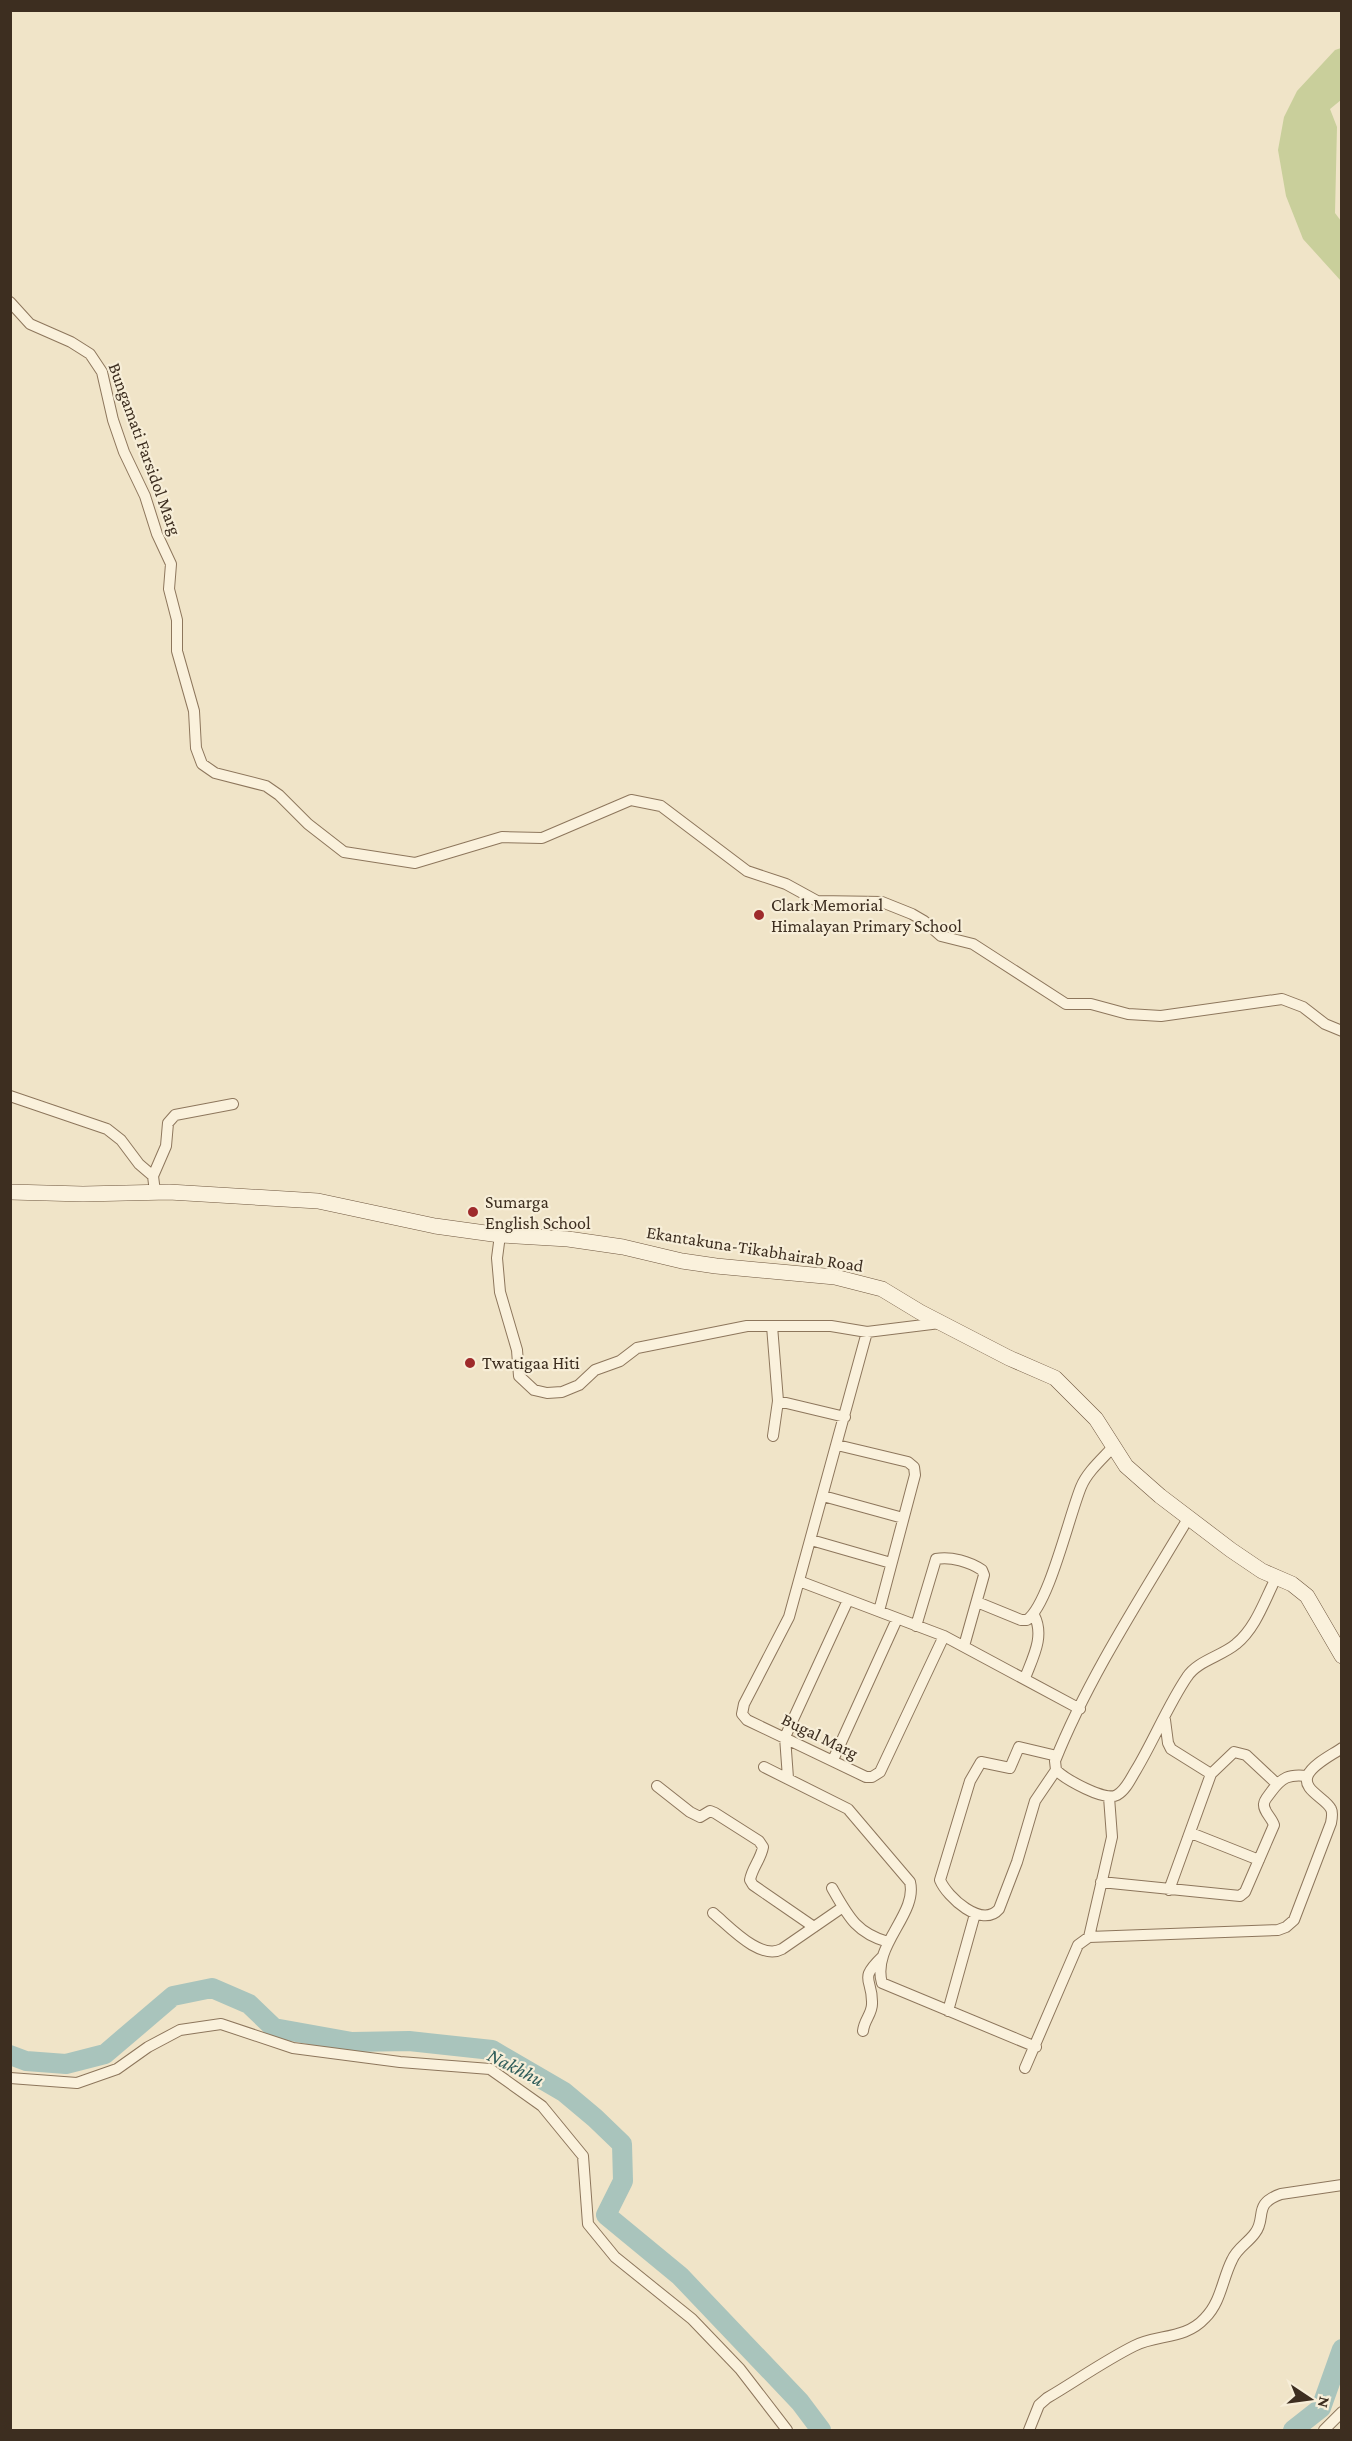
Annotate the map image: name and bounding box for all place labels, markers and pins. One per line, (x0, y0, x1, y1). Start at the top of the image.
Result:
place label: Clark Memorial Himalayan Primary School (771, 895, 962, 936)
marker: Clark Memorial Himalayan Primary School (752, 908, 766, 922)
place label: Sumarga English School (485, 1192, 591, 1233)
marker: Sumarga English School (466, 1205, 480, 1219)
place label: Twatigaa Hiti (482, 1353, 580, 1373)
marker: Twatigaa Hiti (463, 1356, 477, 1370)

